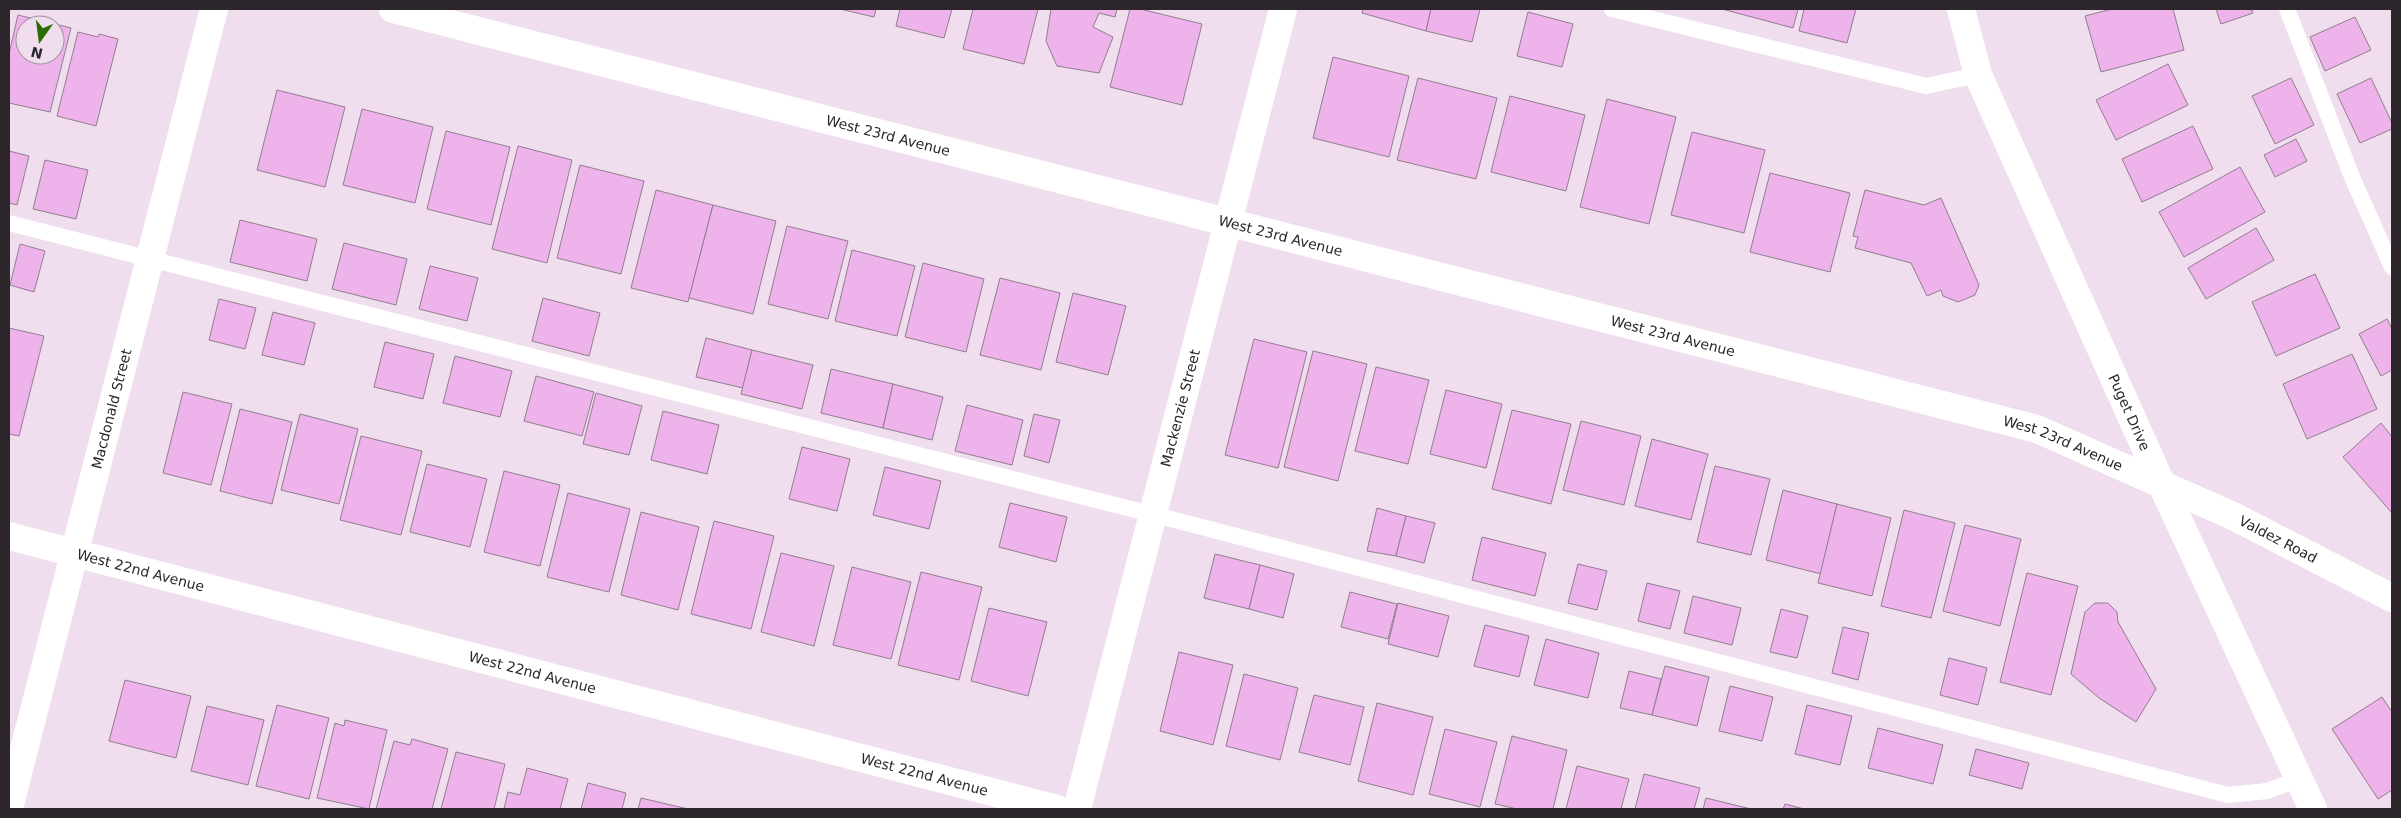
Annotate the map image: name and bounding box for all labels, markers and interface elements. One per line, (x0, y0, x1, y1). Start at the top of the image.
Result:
north arrow (15, 15, 65, 65)
text: N (29, 43, 44, 62)
street label: West 23rd Avenue (824, 112, 952, 159)
street label: West 23rd Avenue (1217, 212, 1344, 259)
street label: West 23rd Avenue (1609, 312, 1737, 360)
street label: Macdonald Street (88, 347, 135, 471)
street label: Mackenzie Street (1157, 347, 1203, 468)
street label: Puget Drive (2105, 372, 2153, 453)
street label: West 23rd Avenue (2001, 413, 2125, 474)
street label: Valdez Road (2236, 513, 2320, 566)
street label: West 22nd Avenue (75, 546, 206, 595)
street label: West 22nd Avenue (467, 648, 598, 697)
street label: West 22nd Avenue (859, 750, 990, 799)

